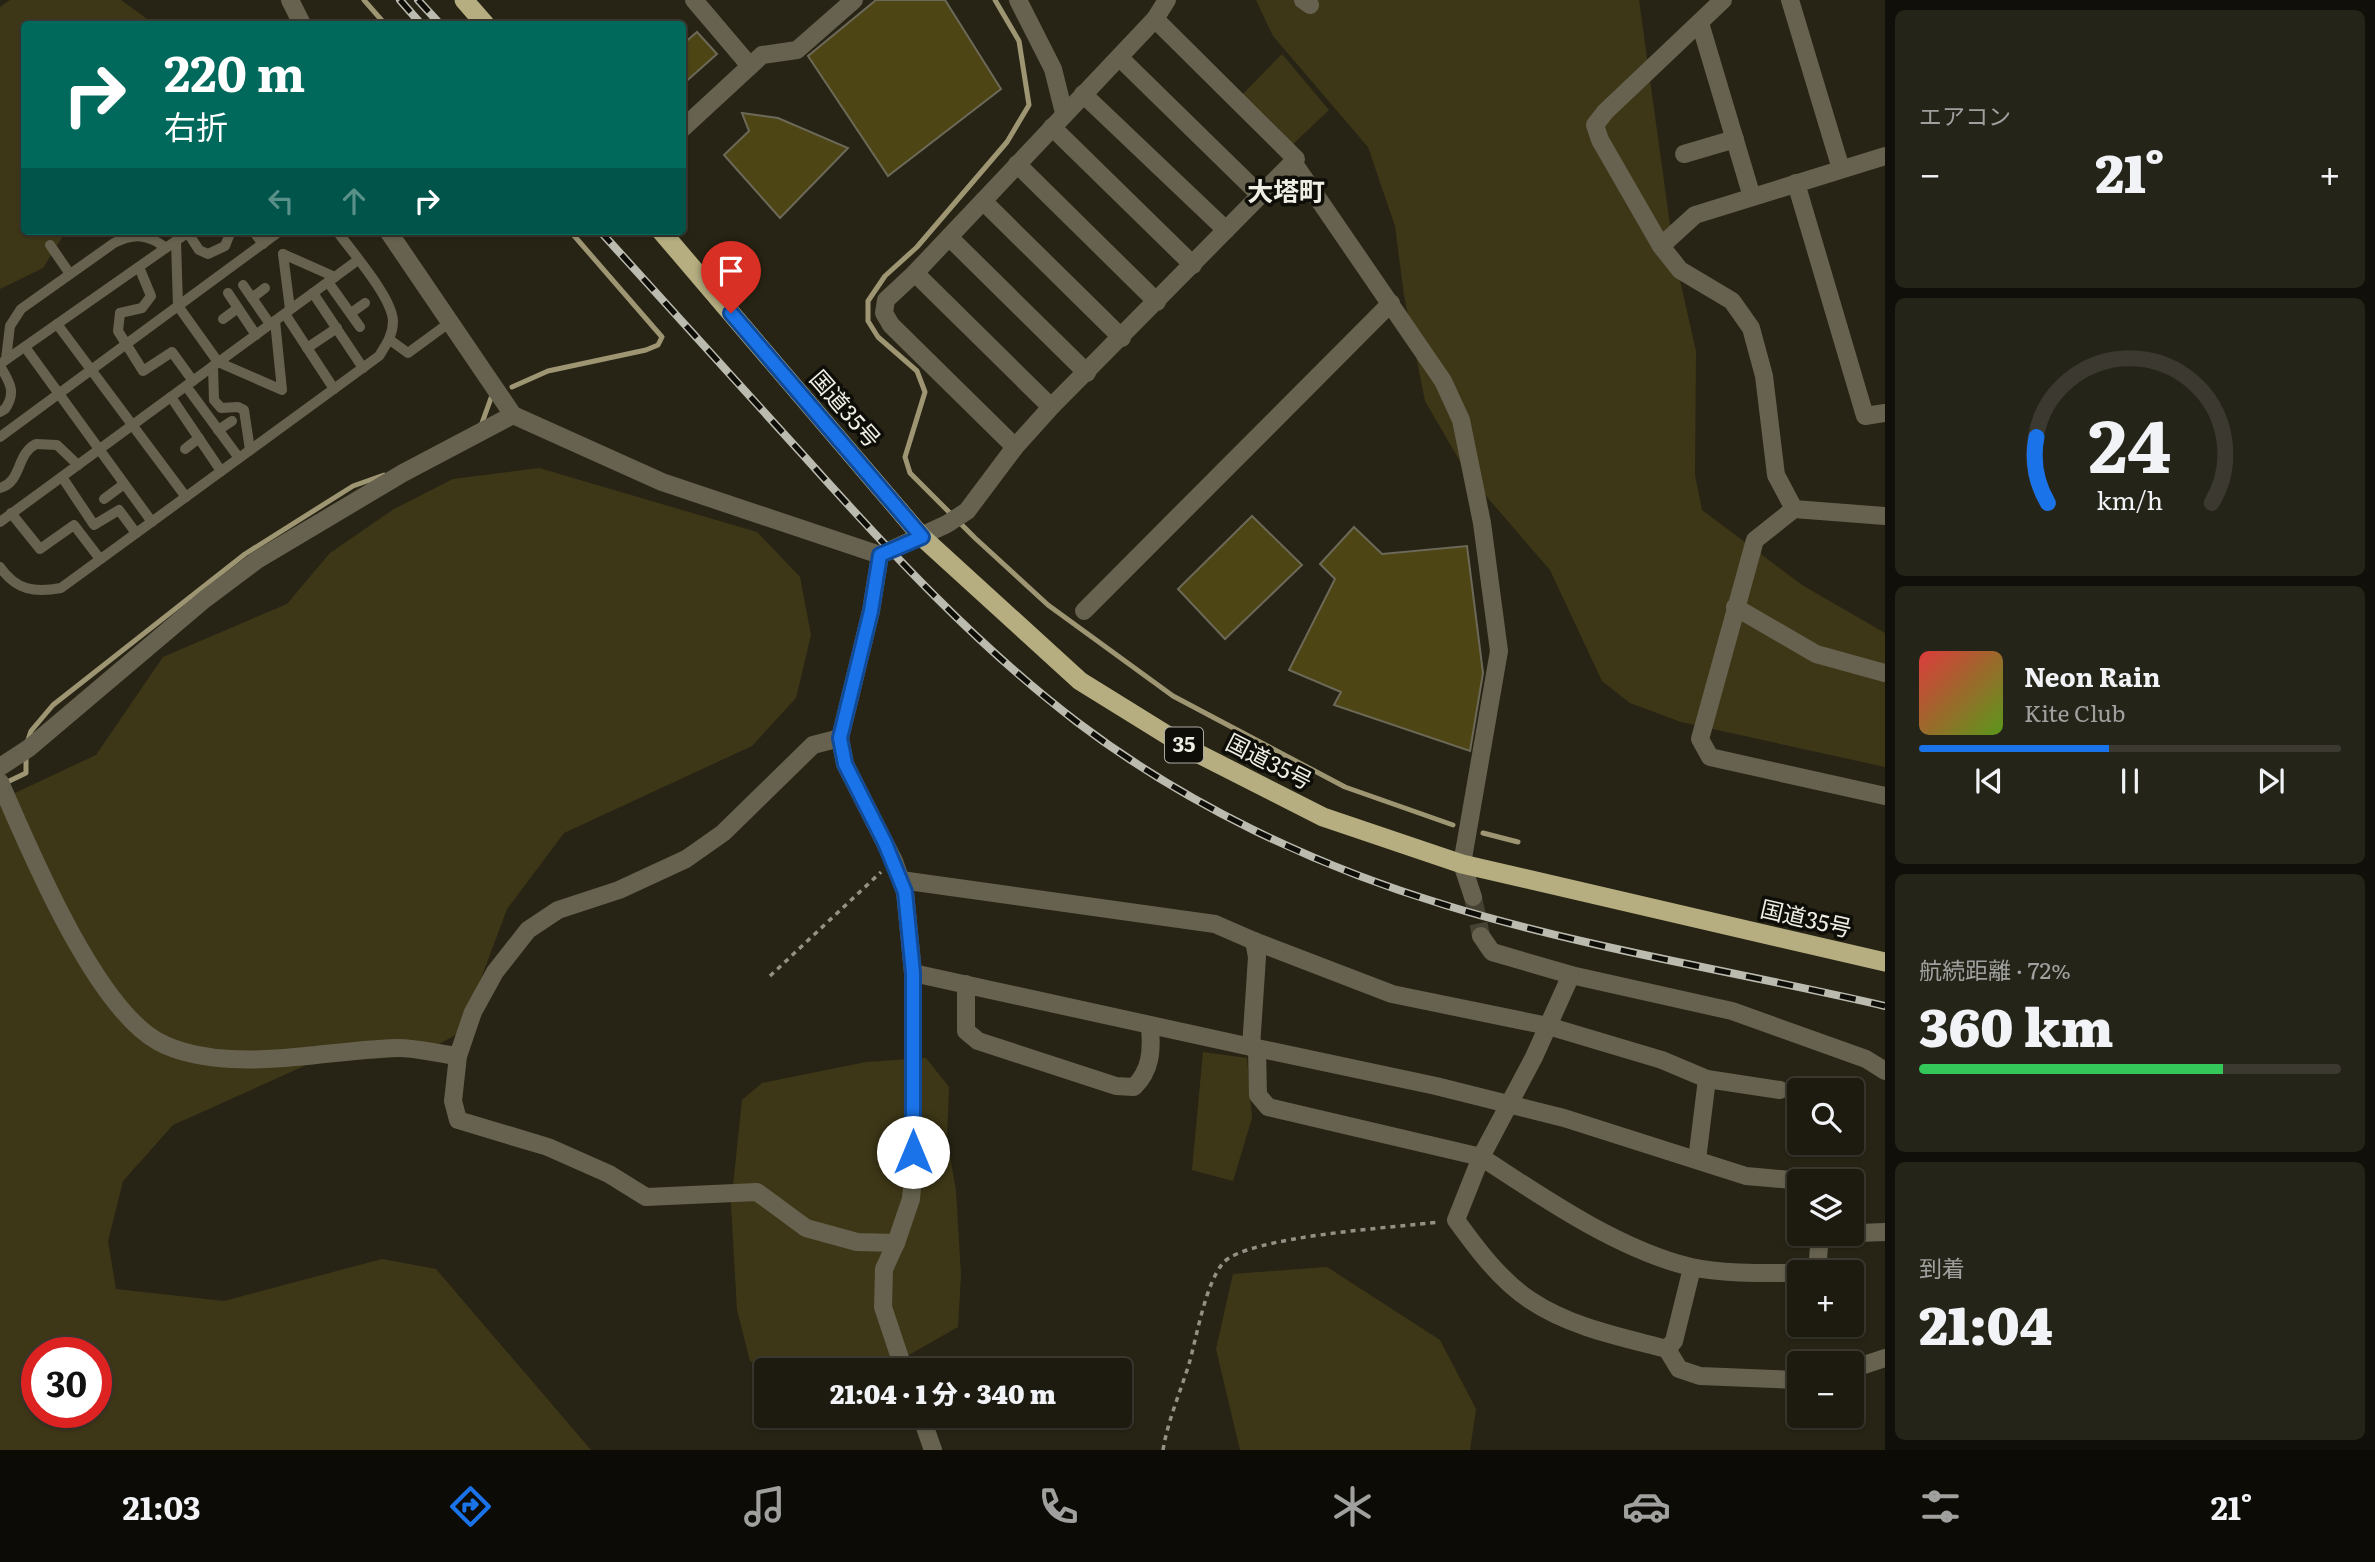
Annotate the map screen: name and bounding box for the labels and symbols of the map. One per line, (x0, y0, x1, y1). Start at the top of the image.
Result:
district label: 大塔町 (1247, 170, 1325, 209)
pin (701, 241, 761, 313)
street label: 国道35号 (803, 361, 890, 454)
street label: 国道35号 (1221, 724, 1319, 796)
road number: 35 (1165, 728, 1203, 762)
street label: 国道35号 (1757, 890, 1856, 944)
position arrow (876, 1115, 950, 1189)
speed limit sign: 30 (21, 1337, 112, 1428)

